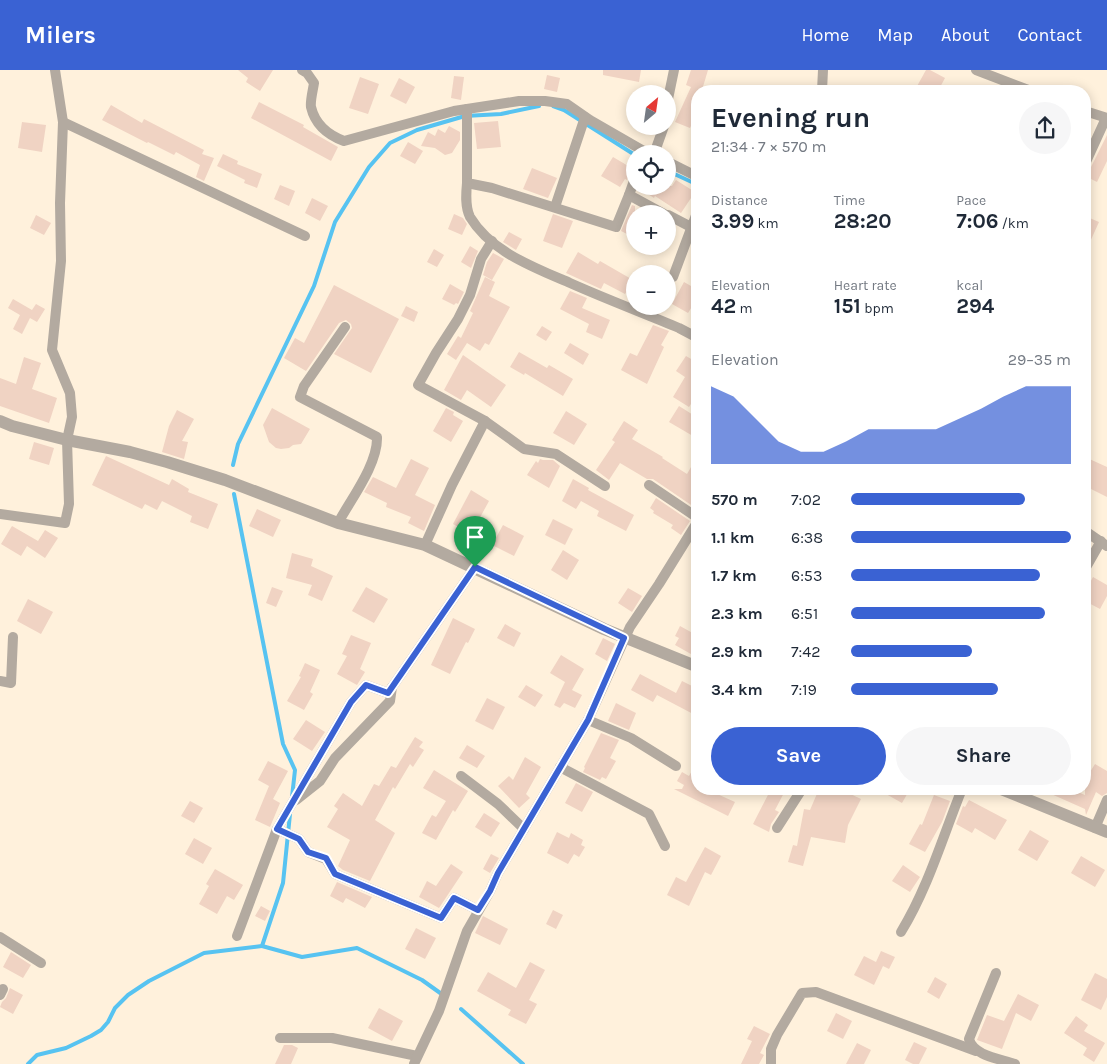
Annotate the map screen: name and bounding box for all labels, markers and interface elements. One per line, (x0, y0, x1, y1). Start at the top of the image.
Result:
text: Milers (25, 21, 96, 49)
text: Home (801, 24, 849, 46)
text: Map (877, 24, 913, 46)
text: About (941, 24, 990, 46)
text: Contact (1018, 24, 1082, 46)
north arrow (626, 85, 676, 135)
map controls (626, 85, 676, 315)
text: Evening run (711, 101, 870, 134)
button: share (1019, 102, 1071, 154)
text: 21:34 · 7 × 570 m (711, 137, 826, 156)
button: locate (626, 145, 676, 195)
text: Distance (711, 192, 768, 209)
text: Time (834, 192, 865, 209)
text: Pace (956, 192, 986, 209)
button: + (626, 205, 676, 255)
text: 3.99 (711, 209, 754, 233)
text: 28:20 (834, 209, 892, 233)
text: 7:06 (956, 209, 998, 233)
text: km (754, 215, 779, 232)
text: /km (998, 215, 1029, 232)
button: − (626, 265, 676, 315)
text: Elevation (711, 277, 770, 294)
text: Heart rate (834, 277, 897, 294)
text: kcal (956, 277, 983, 294)
text: 42 (711, 294, 736, 318)
text: 151 (834, 294, 861, 318)
text: 294 (956, 294, 994, 318)
text: m (736, 300, 753, 317)
text: bpm (861, 300, 894, 317)
text: Elevation (711, 350, 779, 369)
text: 29–35 m (1008, 350, 1071, 369)
text: 570 m (711, 490, 758, 509)
text: 7:02 (791, 490, 821, 509)
pin (454, 516, 496, 567)
icon: arrive (461, 523, 489, 551)
text: 1.1 km (711, 528, 755, 547)
text: 6:38 (791, 528, 823, 547)
text: 1.7 km (711, 566, 757, 585)
text: 6:53 (791, 566, 822, 585)
text: 2.3 km (711, 604, 763, 623)
text: 6:51 (791, 604, 818, 623)
text: 2.9 km (711, 642, 763, 661)
text: 7:42 (791, 642, 820, 661)
text: 3.4 km (711, 680, 763, 699)
text: 7:19 (791, 680, 817, 699)
button: Save (711, 727, 886, 785)
button: Share (896, 727, 1071, 785)

